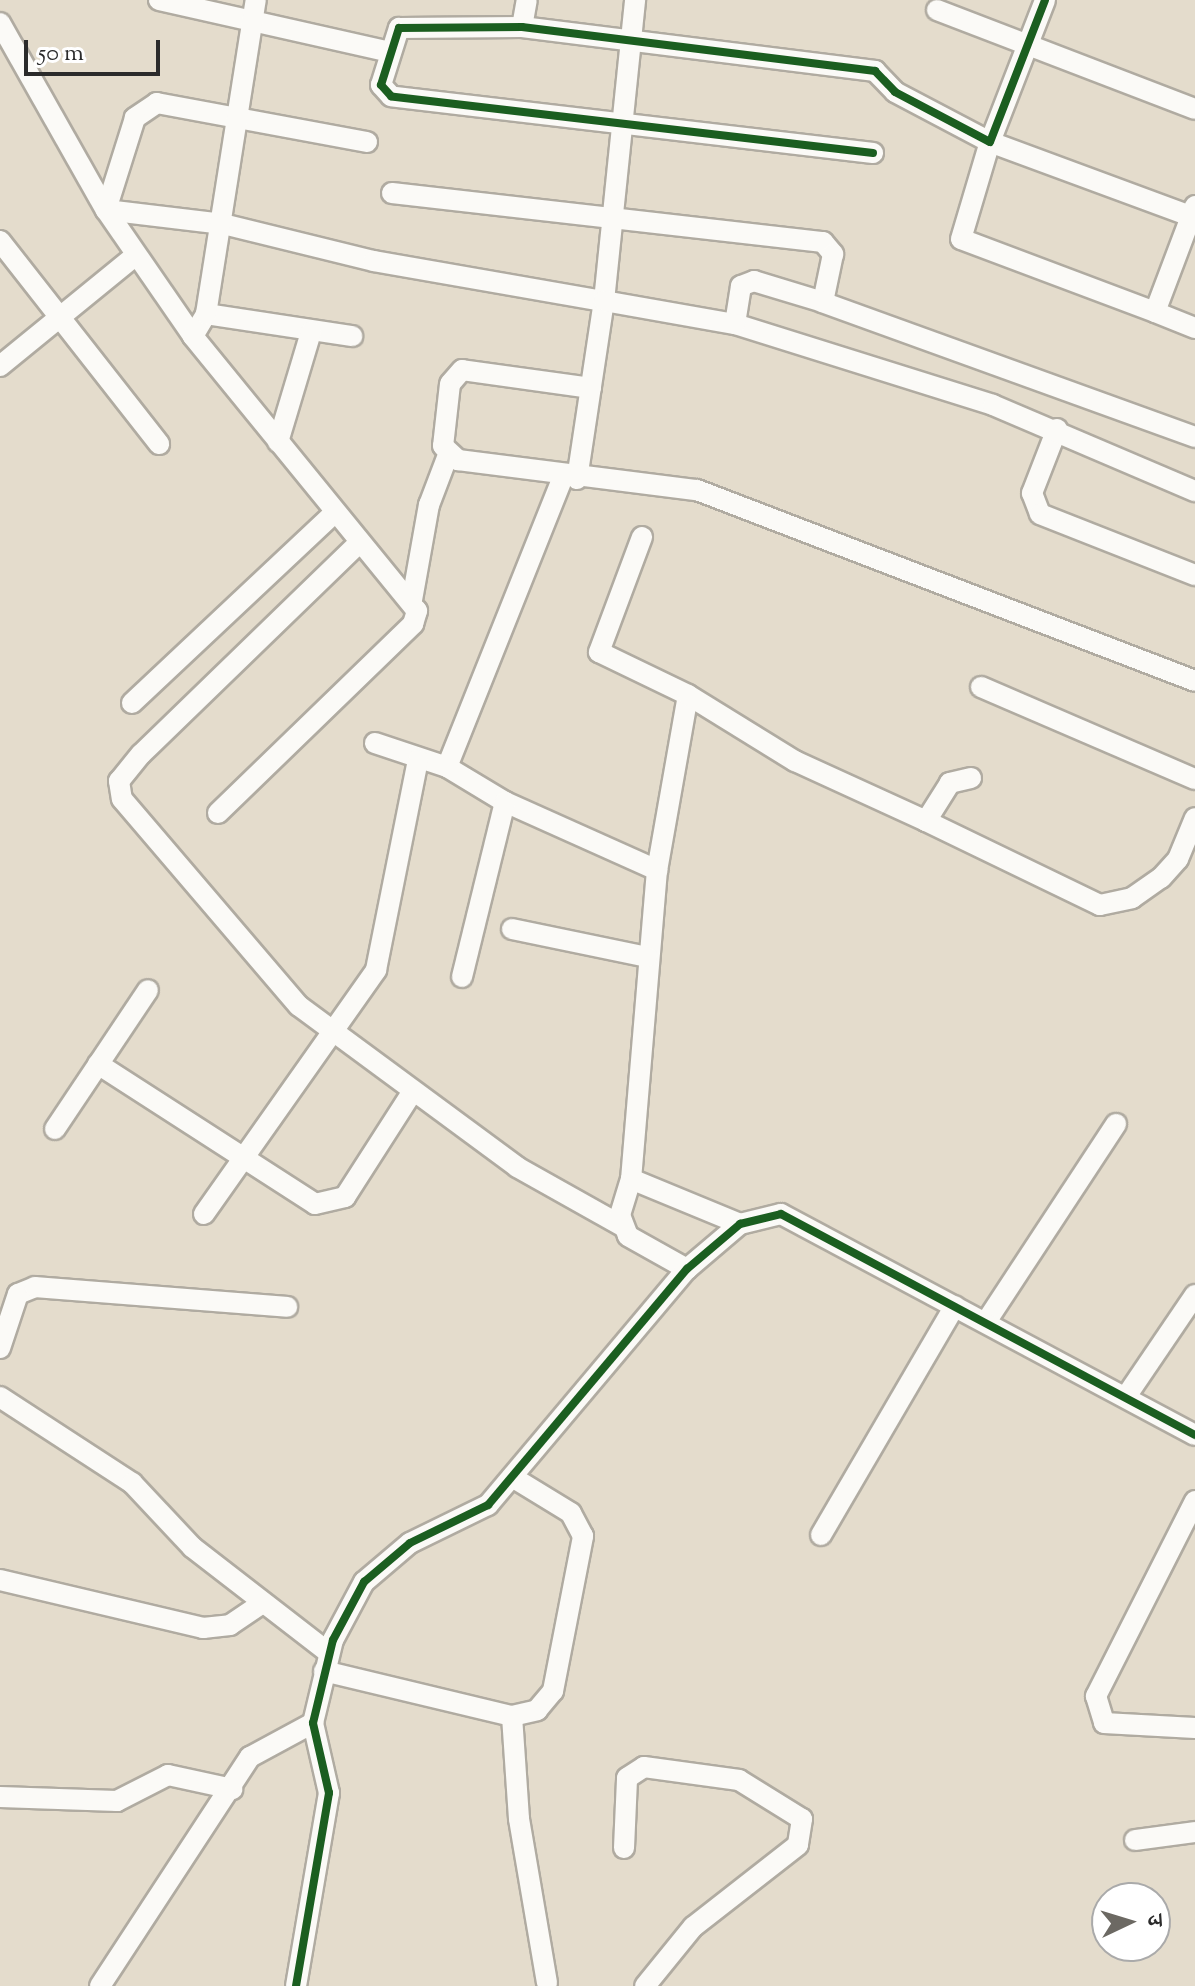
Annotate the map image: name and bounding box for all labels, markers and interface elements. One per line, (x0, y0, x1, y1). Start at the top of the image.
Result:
scale bar (28, 24, 164, 74)
text: 50 m (38, 37, 84, 71)
north arrow (1091, 1882, 1171, 1962)
text: उ (1137, 1914, 1169, 1927)

